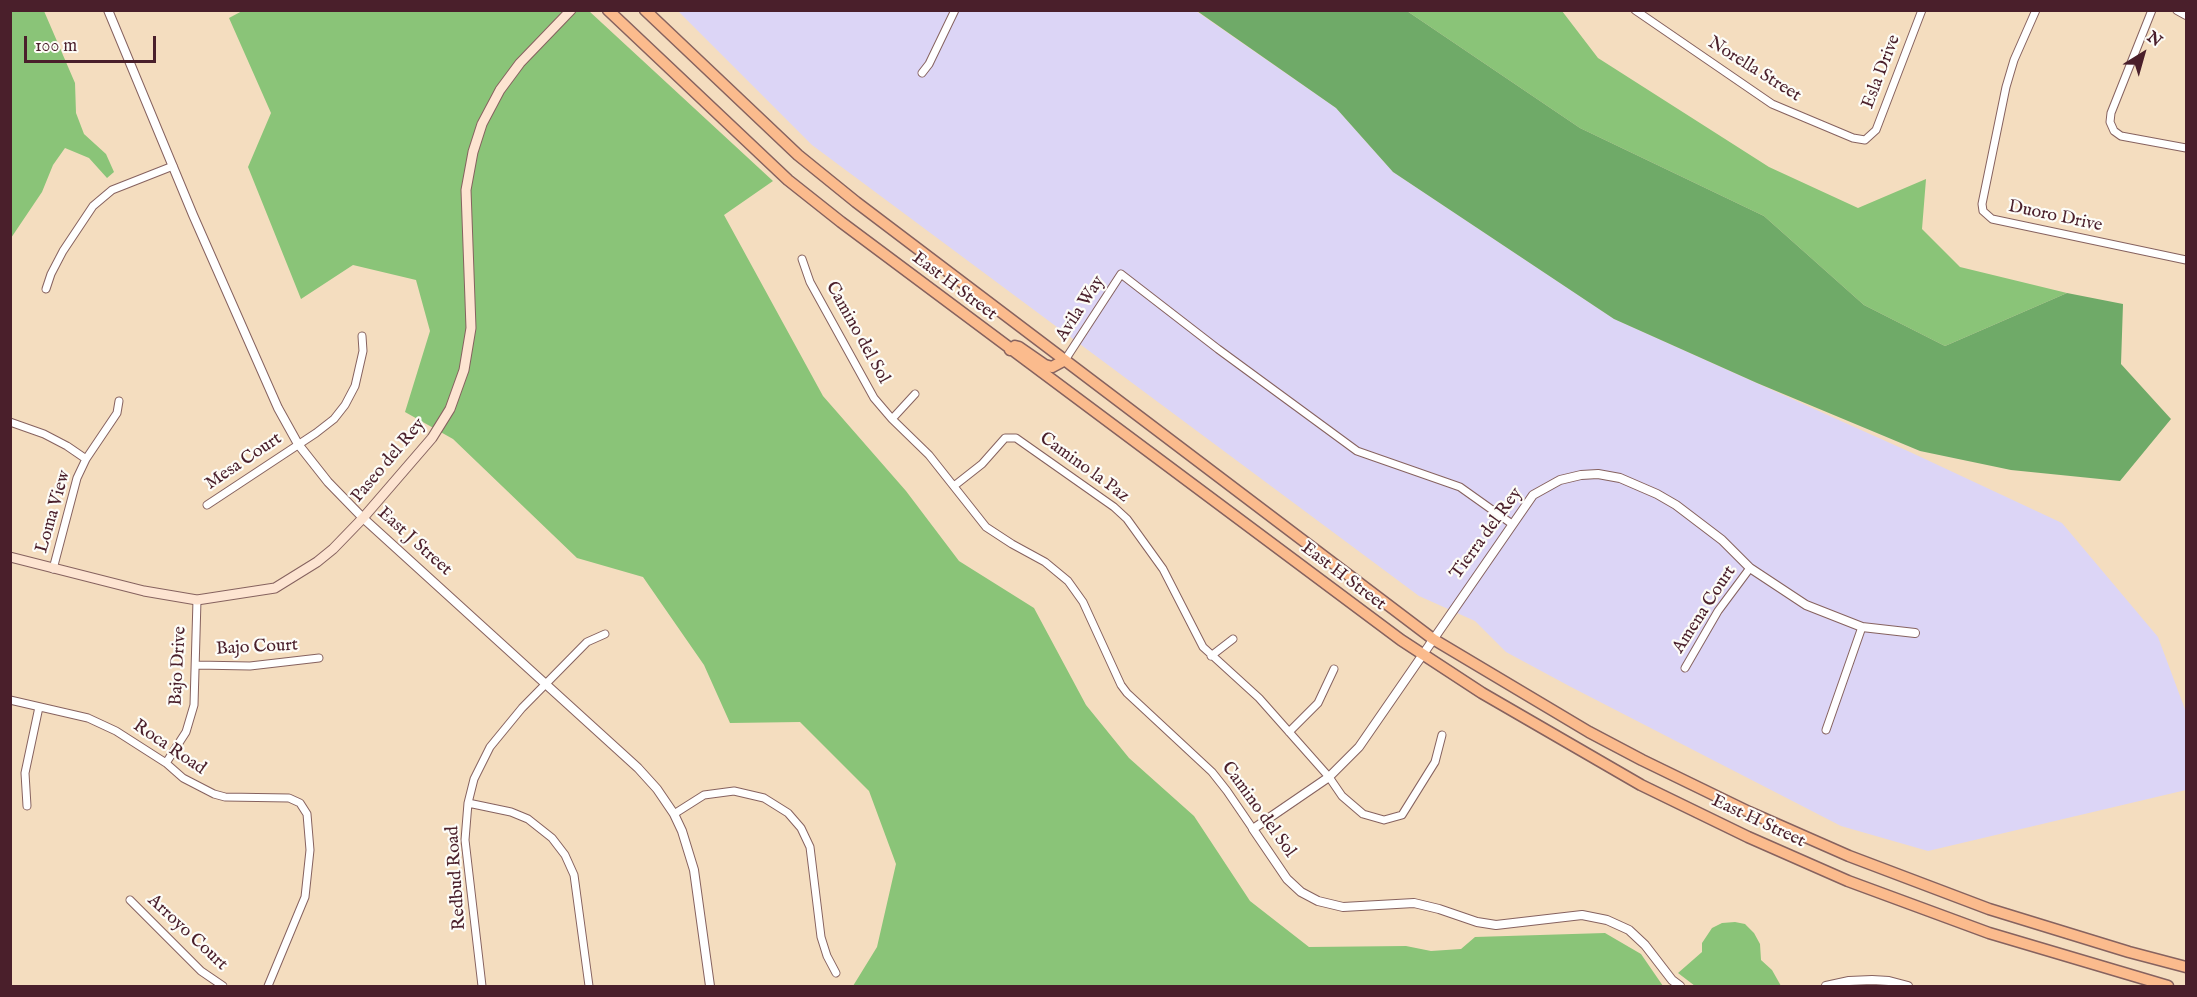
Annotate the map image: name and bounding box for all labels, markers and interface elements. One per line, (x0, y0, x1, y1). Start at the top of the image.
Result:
scale bar (27, 24, 159, 62)
north arrow (2113, 24, 2173, 84)
text: N (2142, 27, 2165, 52)
street label: Esla Drive (1858, 32, 1906, 112)
street label: Norella Street (1703, 33, 1805, 107)
text: 100 m (35, 35, 77, 58)
street label: Duoro Drive (2006, 197, 2104, 237)
street label: East H Street (907, 248, 1001, 326)
street label: Avila Way (1052, 272, 1110, 346)
street label: Camino del Sol (820, 278, 894, 388)
street label: Paseo del Rey (347, 414, 431, 508)
street label: Camino la Paz (1035, 428, 1133, 508)
street label: Mesa Court (202, 429, 286, 495)
street label: Loma View (32, 468, 76, 556)
street label: Tierra del Rey (1446, 484, 1528, 584)
street label: East J Street (372, 503, 456, 581)
street label: East H Street (1296, 538, 1390, 616)
street label: Amena Court (1669, 562, 1741, 658)
street label: Bajo Drive (166, 626, 192, 706)
street label: Bajo Court (215, 635, 299, 661)
street label: Roca Road (128, 716, 210, 780)
street label: Camino del Sol (1216, 758, 1300, 862)
street label: East H Street (1708, 791, 1808, 853)
street label: Redbud Road (443, 825, 471, 931)
street label: Arroyo Court (142, 890, 232, 976)

